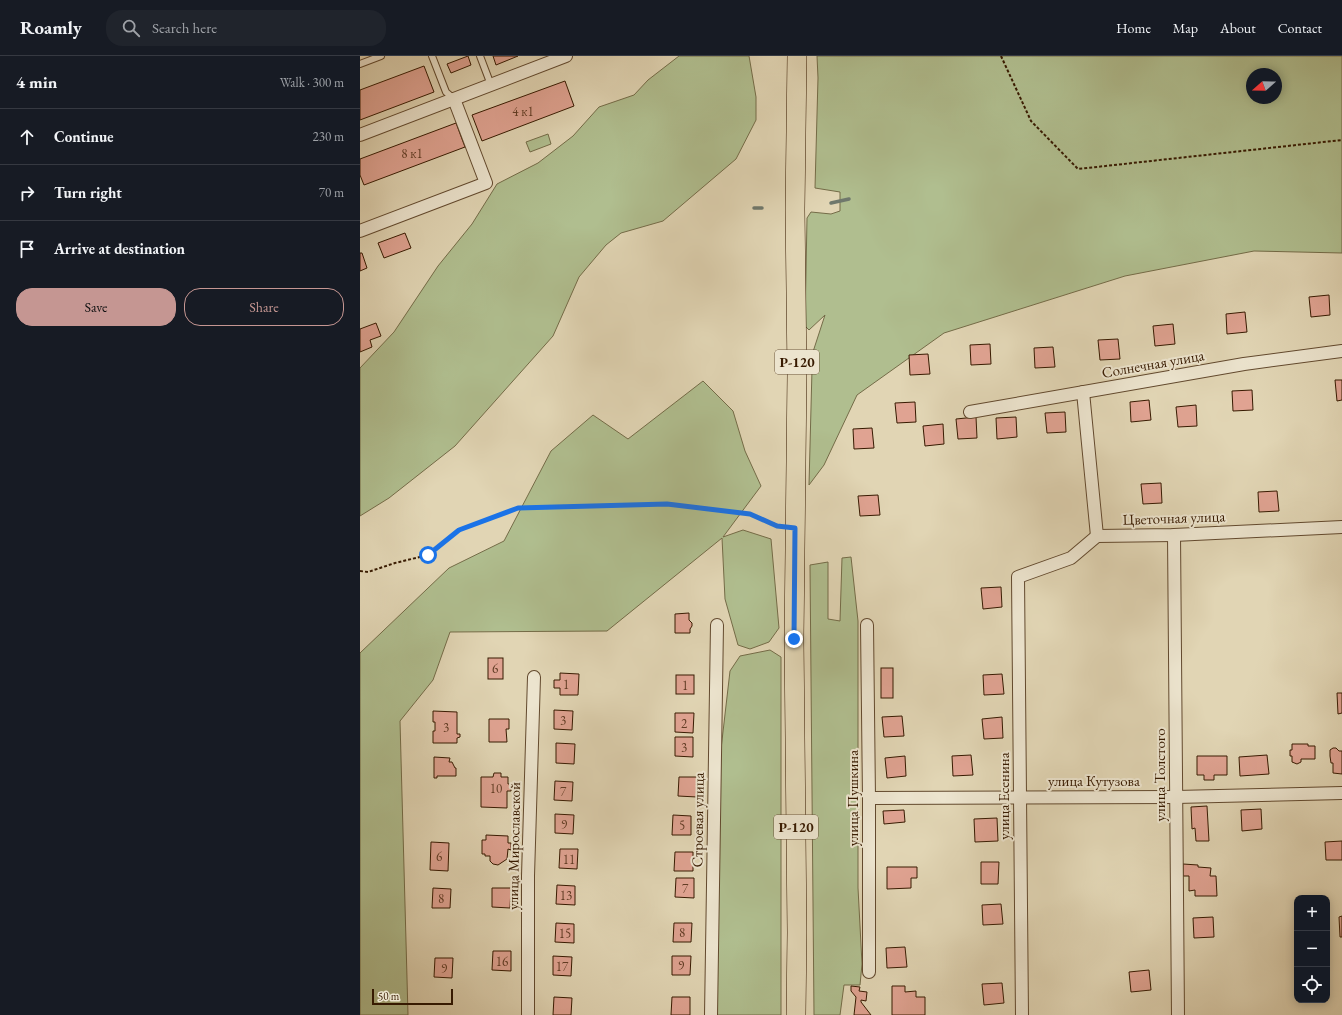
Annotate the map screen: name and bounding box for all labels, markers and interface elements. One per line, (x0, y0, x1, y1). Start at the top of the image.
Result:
search box (106, 10, 386, 46)
text: Roamly (20, 15, 82, 40)
icon: search (120, 17, 142, 39)
text: Search here (152, 18, 217, 37)
text: Home (1116, 19, 1151, 37)
text: Map (1173, 19, 1198, 37)
text: About (1220, 19, 1256, 37)
text: Contact (1278, 19, 1322, 37)
north arrow (1246, 68, 1282, 104)
text: 4 min (16, 71, 57, 93)
text: Walk · 300 m (280, 74, 344, 91)
house number: 4 к1 (512, 103, 534, 120)
icon: ahead (16, 126, 38, 148)
text: Continue (54, 127, 114, 146)
text: 230 m (313, 128, 344, 145)
house number: 8 к1 (401, 145, 423, 162)
icon: right (16, 182, 38, 204)
text: Turn right (54, 183, 122, 202)
text: 70 m (319, 184, 344, 201)
icon: arrive (16, 238, 38, 260)
text: Arrive at destination (54, 239, 185, 258)
button: Save (16, 288, 176, 326)
button: Share (184, 288, 344, 326)
street label: Солнечная улица (1100, 345, 1206, 382)
road number: Р-120 (775, 350, 819, 374)
street label: Цветочная улица (1122, 506, 1226, 529)
route start (419, 546, 437, 564)
route end (785, 630, 803, 648)
house number: 6 (492, 660, 498, 677)
house number: 1 (563, 676, 569, 693)
house number: 1 (682, 677, 688, 694)
house number: 3 (560, 712, 566, 729)
house number: 2 (681, 715, 688, 732)
house number: 3 (443, 719, 449, 736)
street label: улица Толстого (1150, 728, 1169, 822)
house number: 3 (681, 739, 687, 756)
street label: улица Пушкина (843, 750, 862, 846)
street label: улица Есенина (994, 752, 1013, 840)
street label: улица Кутузова (1048, 771, 1140, 790)
street label: Строевая улица (687, 772, 708, 868)
house number: 10 (490, 780, 502, 797)
street label: улица Мирославской (503, 782, 524, 910)
house number: 7 (560, 783, 567, 800)
road number: Р-120 (774, 815, 818, 839)
house number: 9 (561, 816, 568, 833)
house number: 5 (679, 817, 685, 834)
house number: 6 (436, 848, 442, 865)
house number: 11 (563, 851, 575, 868)
house number: 7 (682, 880, 689, 897)
house number: 13 (560, 887, 572, 904)
house number: 8 (438, 890, 444, 907)
map controls (1294, 895, 1330, 1003)
button: + (1294, 895, 1330, 931)
house number: 8 (679, 924, 685, 941)
house number: 15 (559, 925, 571, 942)
button: − (1294, 931, 1330, 967)
house number: 16 (496, 953, 508, 970)
house number: 9 (678, 957, 685, 974)
house number: 17 (556, 958, 569, 975)
house number: 9 (441, 960, 448, 977)
button: locate (1294, 967, 1330, 1003)
scale bar (372, 987, 453, 1006)
text: 50 m (378, 989, 399, 1003)

